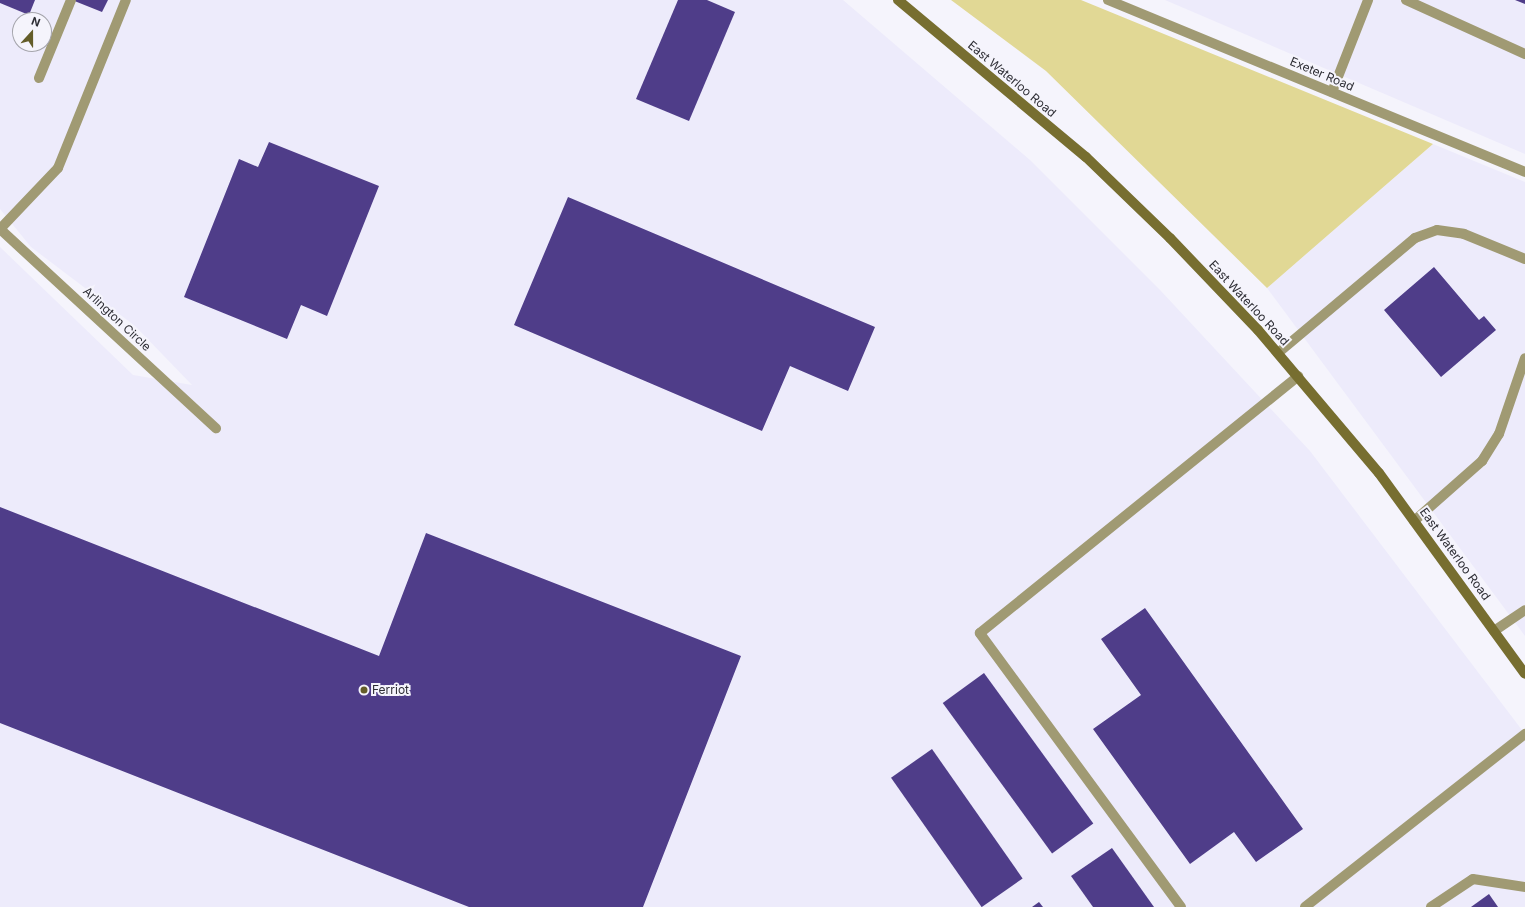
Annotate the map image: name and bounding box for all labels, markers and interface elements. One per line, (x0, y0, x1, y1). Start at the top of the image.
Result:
north arrow (12, 12, 52, 52)
text: N (30, 14, 42, 30)
street label: East Waterloo Road (965, 38, 1059, 120)
street label: Exeter Road (1288, 54, 1356, 94)
street label: East Waterloo Road (1206, 258, 1292, 348)
street label: Arlington Circle (80, 284, 154, 354)
street label: East Waterloo Road (1417, 505, 1493, 603)
place label: Ferriot (372, 683, 409, 697)
marker: Ferriot (359, 685, 369, 695)

